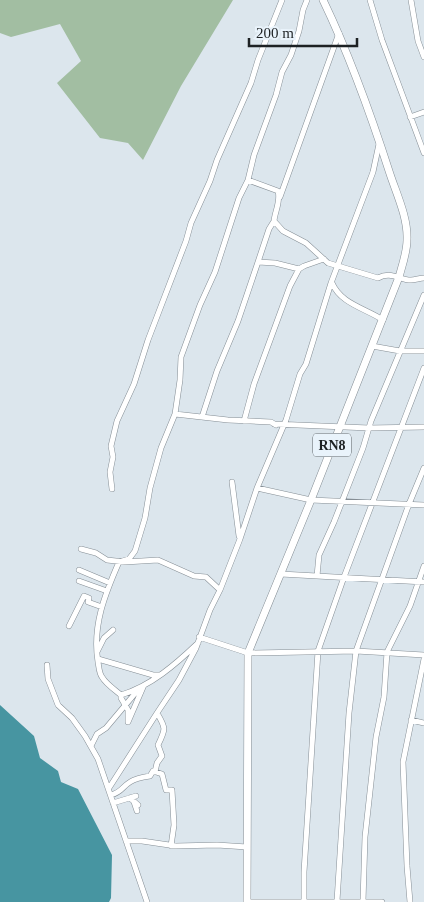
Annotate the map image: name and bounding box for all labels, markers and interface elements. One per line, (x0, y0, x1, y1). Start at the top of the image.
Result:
scale bar (249, 15, 356, 47)
text: 200 m (256, 25, 294, 41)
road number: RN8 (313, 434, 351, 456)

